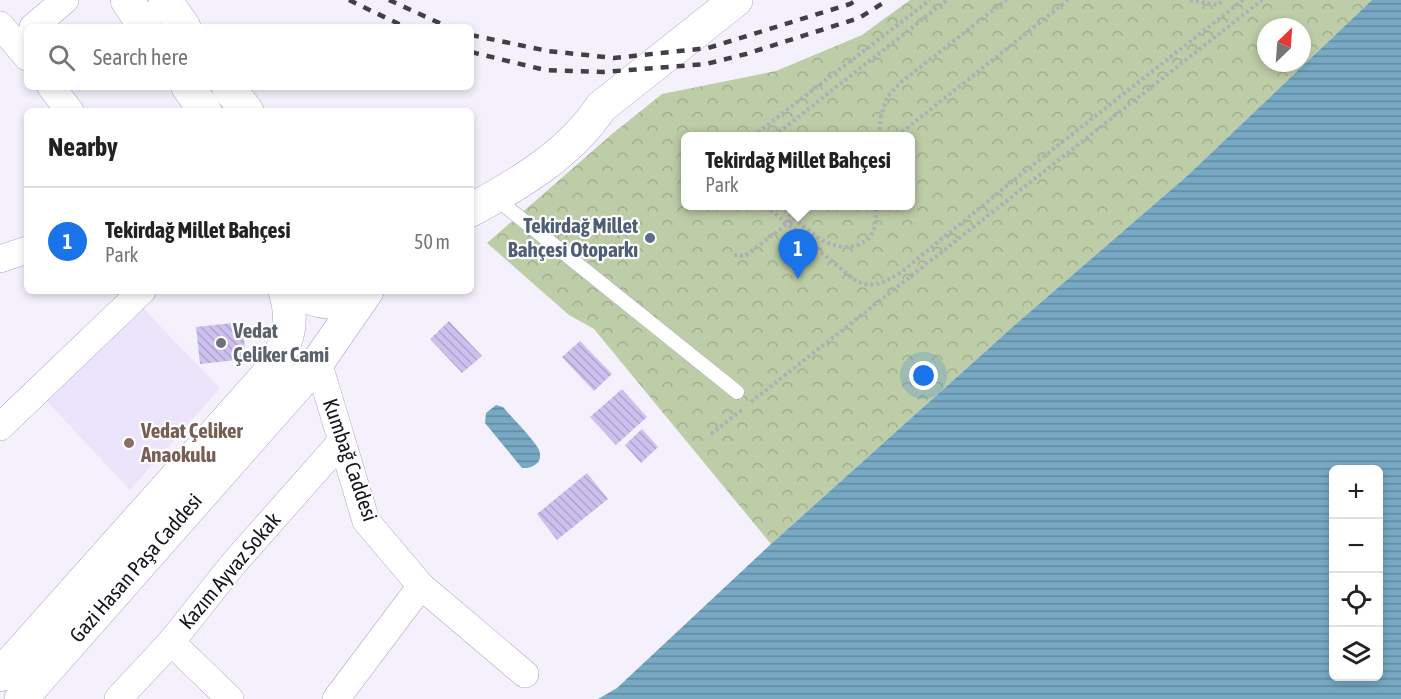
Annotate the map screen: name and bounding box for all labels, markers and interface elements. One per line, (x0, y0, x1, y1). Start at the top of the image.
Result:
north arrow (1257, 18, 1311, 72)
search box (24, 24, 474, 90)
icon: search (45, 41, 78, 74)
text: Search here (93, 44, 188, 70)
text: Nearby (48, 132, 118, 162)
popup (681, 132, 915, 210)
text: Tekirdağ Millet Bahçesi (705, 147, 891, 173)
text: Park (705, 173, 739, 196)
place label: Tekirdağ Millet Bahçesi Otoparkı (508, 213, 638, 261)
text: Tekirdağ Millet Bahçesi (105, 217, 290, 243)
text: 1 (63, 230, 72, 253)
text: 50 m (414, 230, 450, 253)
pin: 1 (778, 230, 818, 279)
marker: Tekirdağ Millet Bahçesi Otoparkı (643, 231, 657, 245)
text: Park (105, 243, 138, 266)
place label: Vedat Çeliker Cami (232, 318, 329, 366)
marker: Vedat Çeliker Cami (214, 336, 228, 350)
your location (909, 361, 938, 390)
street label: Kumbağ Caddesi (319, 395, 383, 524)
place label: Vedat Çeliker Anaokulu (140, 418, 243, 466)
marker: Vedat Çeliker Anaokulu (122, 436, 136, 450)
map controls (1329, 465, 1383, 681)
button: + (1329, 465, 1383, 519)
street label: Gazi Hasan Paşa Caddesi (64, 488, 206, 647)
street label: Kazım Ayvaz Sokak (174, 507, 285, 633)
button: − (1329, 519, 1383, 573)
button: locate (1329, 573, 1383, 627)
button: layers (1329, 627, 1383, 681)

